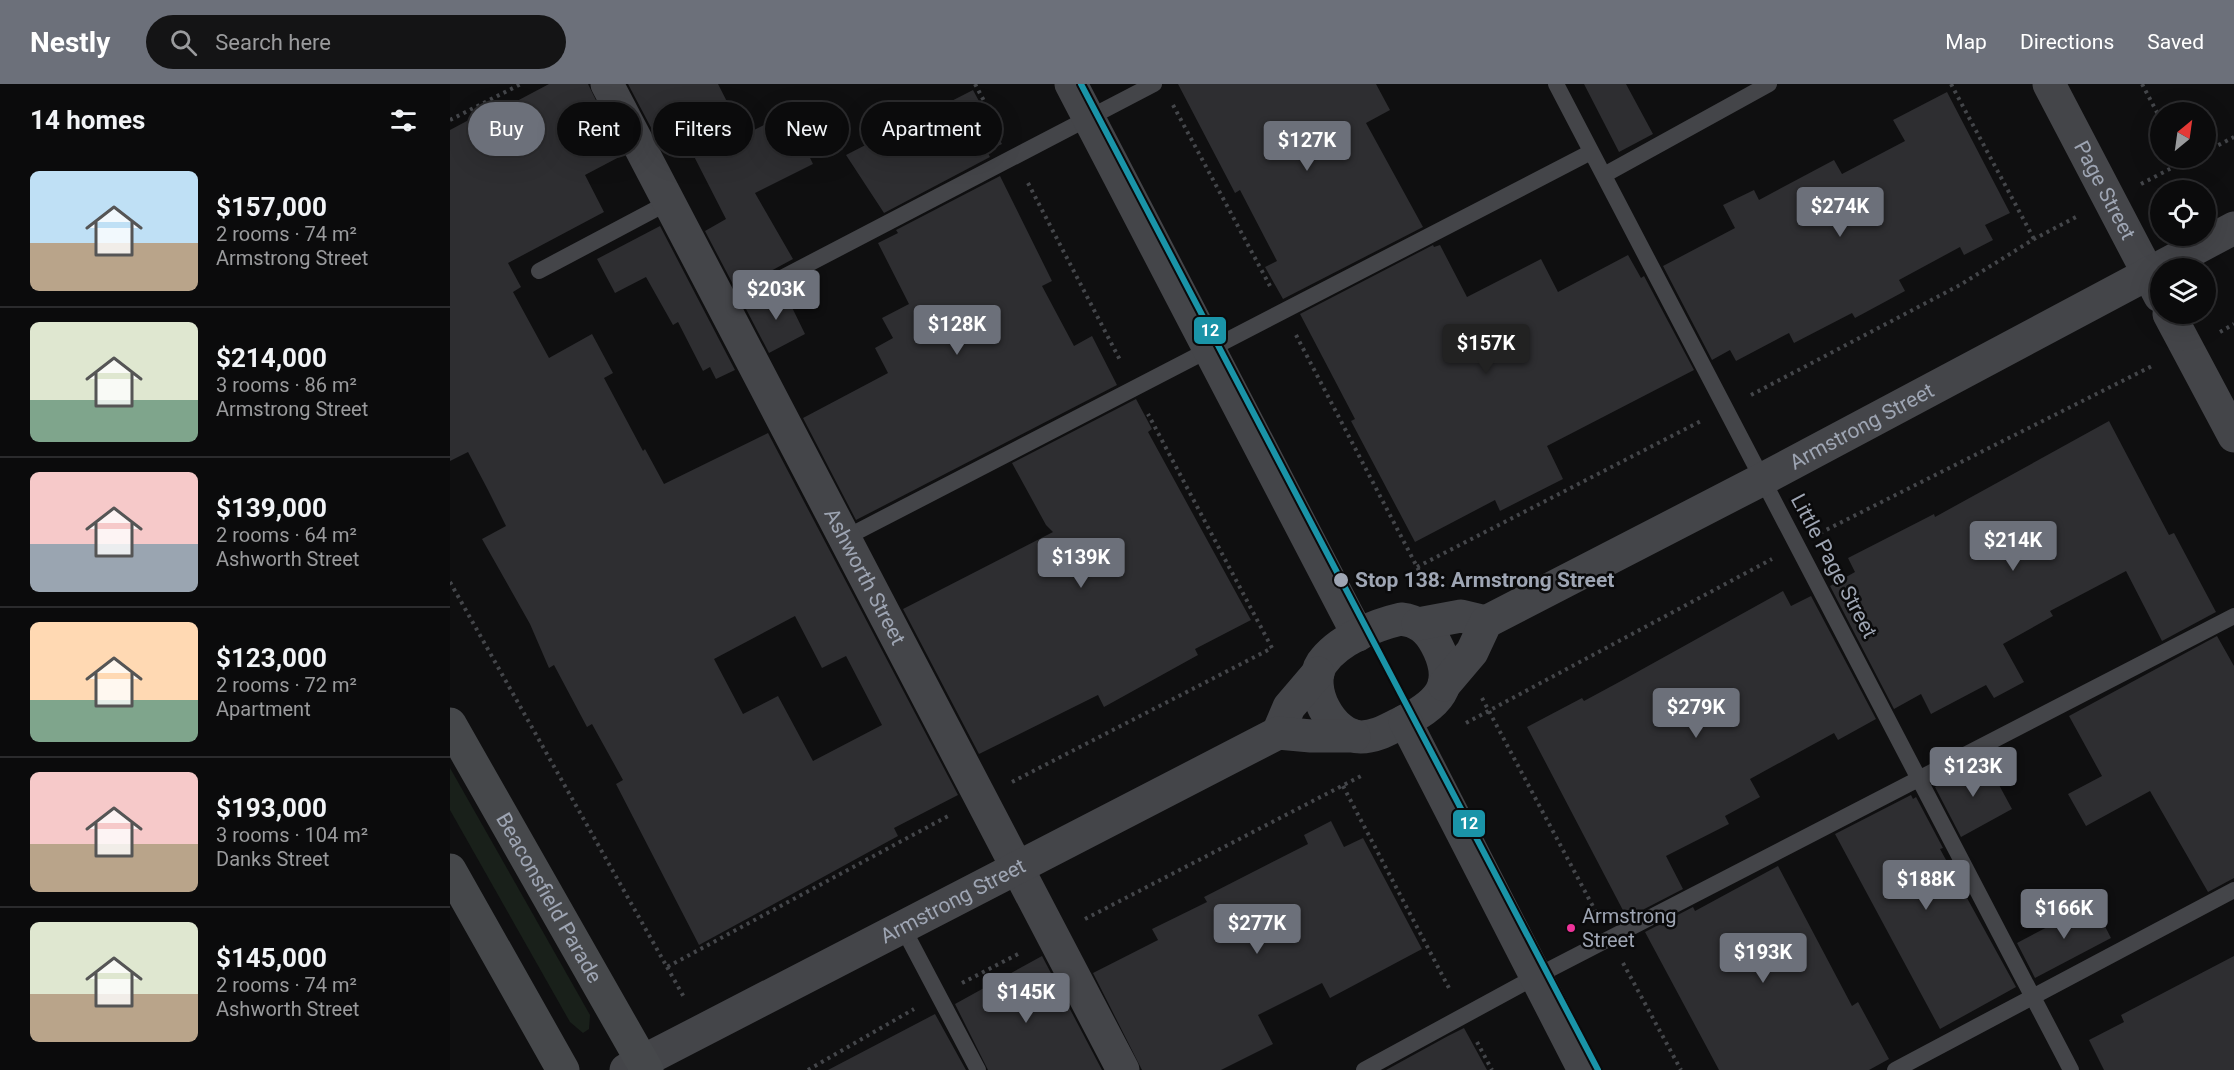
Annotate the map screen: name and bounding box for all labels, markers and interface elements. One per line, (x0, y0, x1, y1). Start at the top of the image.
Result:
search box (146, 15, 566, 69)
text: Nestly (30, 26, 110, 59)
icon: search (167, 26, 200, 59)
text: Search here (215, 30, 331, 55)
text: Map (1945, 30, 1987, 54)
text: Directions (2020, 30, 2114, 54)
text: Saved (2147, 30, 2204, 54)
chip: Buy (468, 102, 545, 156)
chip: Rent (557, 102, 641, 156)
chip: Filters (653, 102, 753, 156)
chip: New (765, 102, 849, 156)
chip: Apartment (861, 102, 1002, 156)
north arrow (2150, 102, 2216, 168)
map controls (2150, 102, 2216, 324)
icon: filters (387, 104, 420, 137)
text: 14 homes (30, 105, 145, 135)
pin: $127K (1265, 121, 1349, 172)
text: $127K (1278, 128, 1336, 152)
street label: Page Street (2069, 137, 2140, 244)
button: locate (2150, 180, 2216, 246)
pin: $274K (1798, 187, 1882, 238)
text: $157,000 (216, 192, 327, 222)
text: $274K (1811, 194, 1869, 218)
icon: home (78, 195, 150, 267)
text: 2 rooms · 74 m² (216, 222, 357, 246)
text: Armstrong Street (216, 246, 368, 270)
button: layers (2150, 258, 2216, 324)
pin: $203K (734, 270, 818, 321)
text: $203K (747, 277, 805, 301)
pin: $128K (915, 305, 999, 356)
text: $128K (928, 312, 986, 336)
line badge: 12 (1193, 316, 1227, 345)
text: 12 (1201, 321, 1219, 340)
pin: $157K (1444, 324, 1528, 375)
text: $157K (1457, 331, 1515, 355)
text: $214,000 (216, 343, 327, 373)
icon: home (78, 346, 150, 418)
text: 3 rooms · 86 m² (216, 373, 357, 397)
street label: Armstrong Street (1786, 378, 1938, 475)
text: Armstrong Street (216, 397, 368, 421)
street label: Little Page Street (1786, 490, 1882, 642)
text: $139,000 (216, 493, 327, 523)
icon: home (78, 496, 150, 568)
street label: Ashworth Street (819, 504, 910, 649)
pin: $214K (1971, 521, 2055, 572)
text: 2 rooms · 64 m² (216, 523, 357, 547)
text: $214K (1984, 528, 2042, 552)
pin: $139K (1039, 538, 1123, 589)
text: $139K (1052, 545, 1110, 569)
text: Ashworth Street (216, 547, 359, 571)
place label: Stop 138: Armstrong Street (1355, 568, 1614, 592)
marker: Stop 138: Armstrong Street (1332, 571, 1350, 589)
text: $123,000 (216, 643, 327, 673)
icon: home (78, 646, 150, 718)
text: 2 rooms · 72 m² (216, 673, 357, 697)
pin: $279K (1654, 688, 1738, 739)
text: $279K (1667, 695, 1725, 719)
text: Apartment (216, 697, 311, 721)
pin: $123K (1931, 747, 2015, 798)
text: $123K (1944, 754, 2002, 778)
text: $193,000 (216, 793, 327, 823)
icon: home (78, 796, 150, 868)
street label: Beaconsfield Parade (491, 809, 607, 987)
line badge: 12 (1452, 809, 1486, 838)
text: 12 (1460, 814, 1478, 833)
text: 3 rooms · 104 m² (216, 823, 368, 847)
text: Danks Street (216, 847, 329, 871)
street label: Armstrong Street (876, 854, 1030, 948)
pin: $188K (1884, 860, 1968, 911)
text: $188K (1897, 867, 1955, 891)
pin: $166K (2022, 889, 2106, 940)
text: $166K (2035, 896, 2093, 920)
pin: $277K (1215, 904, 1299, 955)
place label: Armstrong Street (1582, 904, 1677, 952)
text: $277K (1228, 911, 1286, 935)
marker: Armstrong Street (1565, 922, 1577, 934)
pin: $193K (1721, 933, 1805, 984)
text: $193K (1734, 940, 1792, 964)
text: $145,000 (216, 943, 327, 973)
icon: home (78, 946, 150, 1018)
text: 2 rooms · 74 m² (216, 973, 357, 997)
pin: $145K (984, 973, 1068, 1024)
text: $145K (997, 980, 1055, 1004)
text: Ashworth Street (216, 997, 359, 1021)

